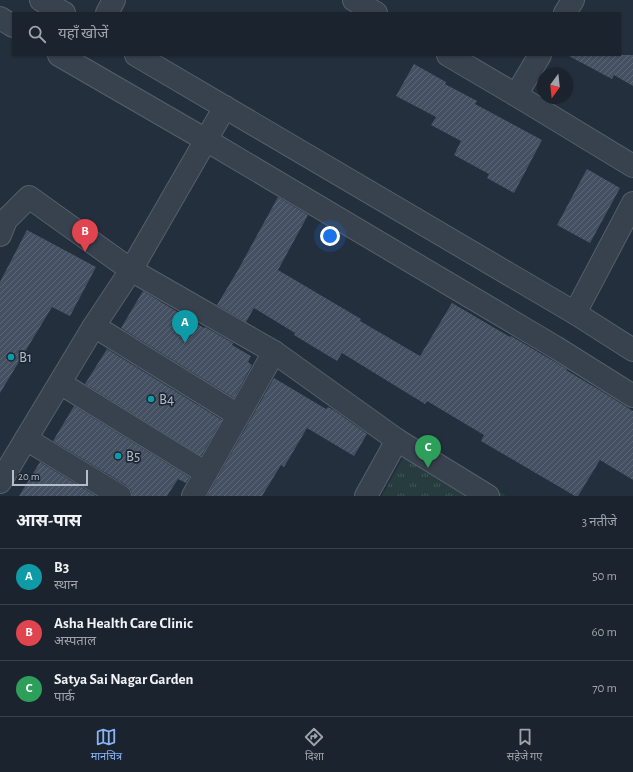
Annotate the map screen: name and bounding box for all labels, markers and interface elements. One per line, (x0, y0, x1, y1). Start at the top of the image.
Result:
search box (12, 12, 621, 56)
icon: search (26, 23, 48, 45)
text: यहाँ खोजें (58, 26, 108, 41)
north arrow (537, 68, 573, 104)
pin: B (72, 219, 98, 252)
your location (320, 226, 340, 246)
pin: A (172, 310, 198, 343)
place label: B1 (19, 350, 32, 365)
marker: B1 (6, 352, 16, 362)
place label: B4 (159, 392, 174, 407)
marker: B4 (146, 394, 156, 404)
pin: C (415, 435, 441, 468)
place label: B5 (126, 449, 140, 464)
marker: B5 (113, 451, 123, 461)
scale bar (12, 468, 88, 487)
text: 20 m (18, 471, 39, 482)
text: आस-पास (16, 512, 81, 529)
text: 3 नतीजे (582, 516, 617, 529)
text: B3 (54, 560, 69, 575)
text: A (25, 570, 33, 583)
text: 50 m (592, 570, 617, 583)
text: स्थान (54, 579, 78, 592)
text: Asha Health Care Clinic (54, 616, 193, 631)
text: B (25, 626, 33, 639)
text: 60 m (591, 626, 617, 639)
text: अस्पताल (54, 635, 96, 648)
text: Satya Sai Nagar Garden (54, 672, 194, 687)
text: C (26, 682, 32, 695)
text: 70 m (592, 682, 617, 695)
text: पार्क (54, 691, 75, 704)
tab: मानचित्र (91, 726, 122, 764)
tab: दिशा (303, 726, 325, 764)
tab: सहेजे गए (507, 726, 542, 764)

